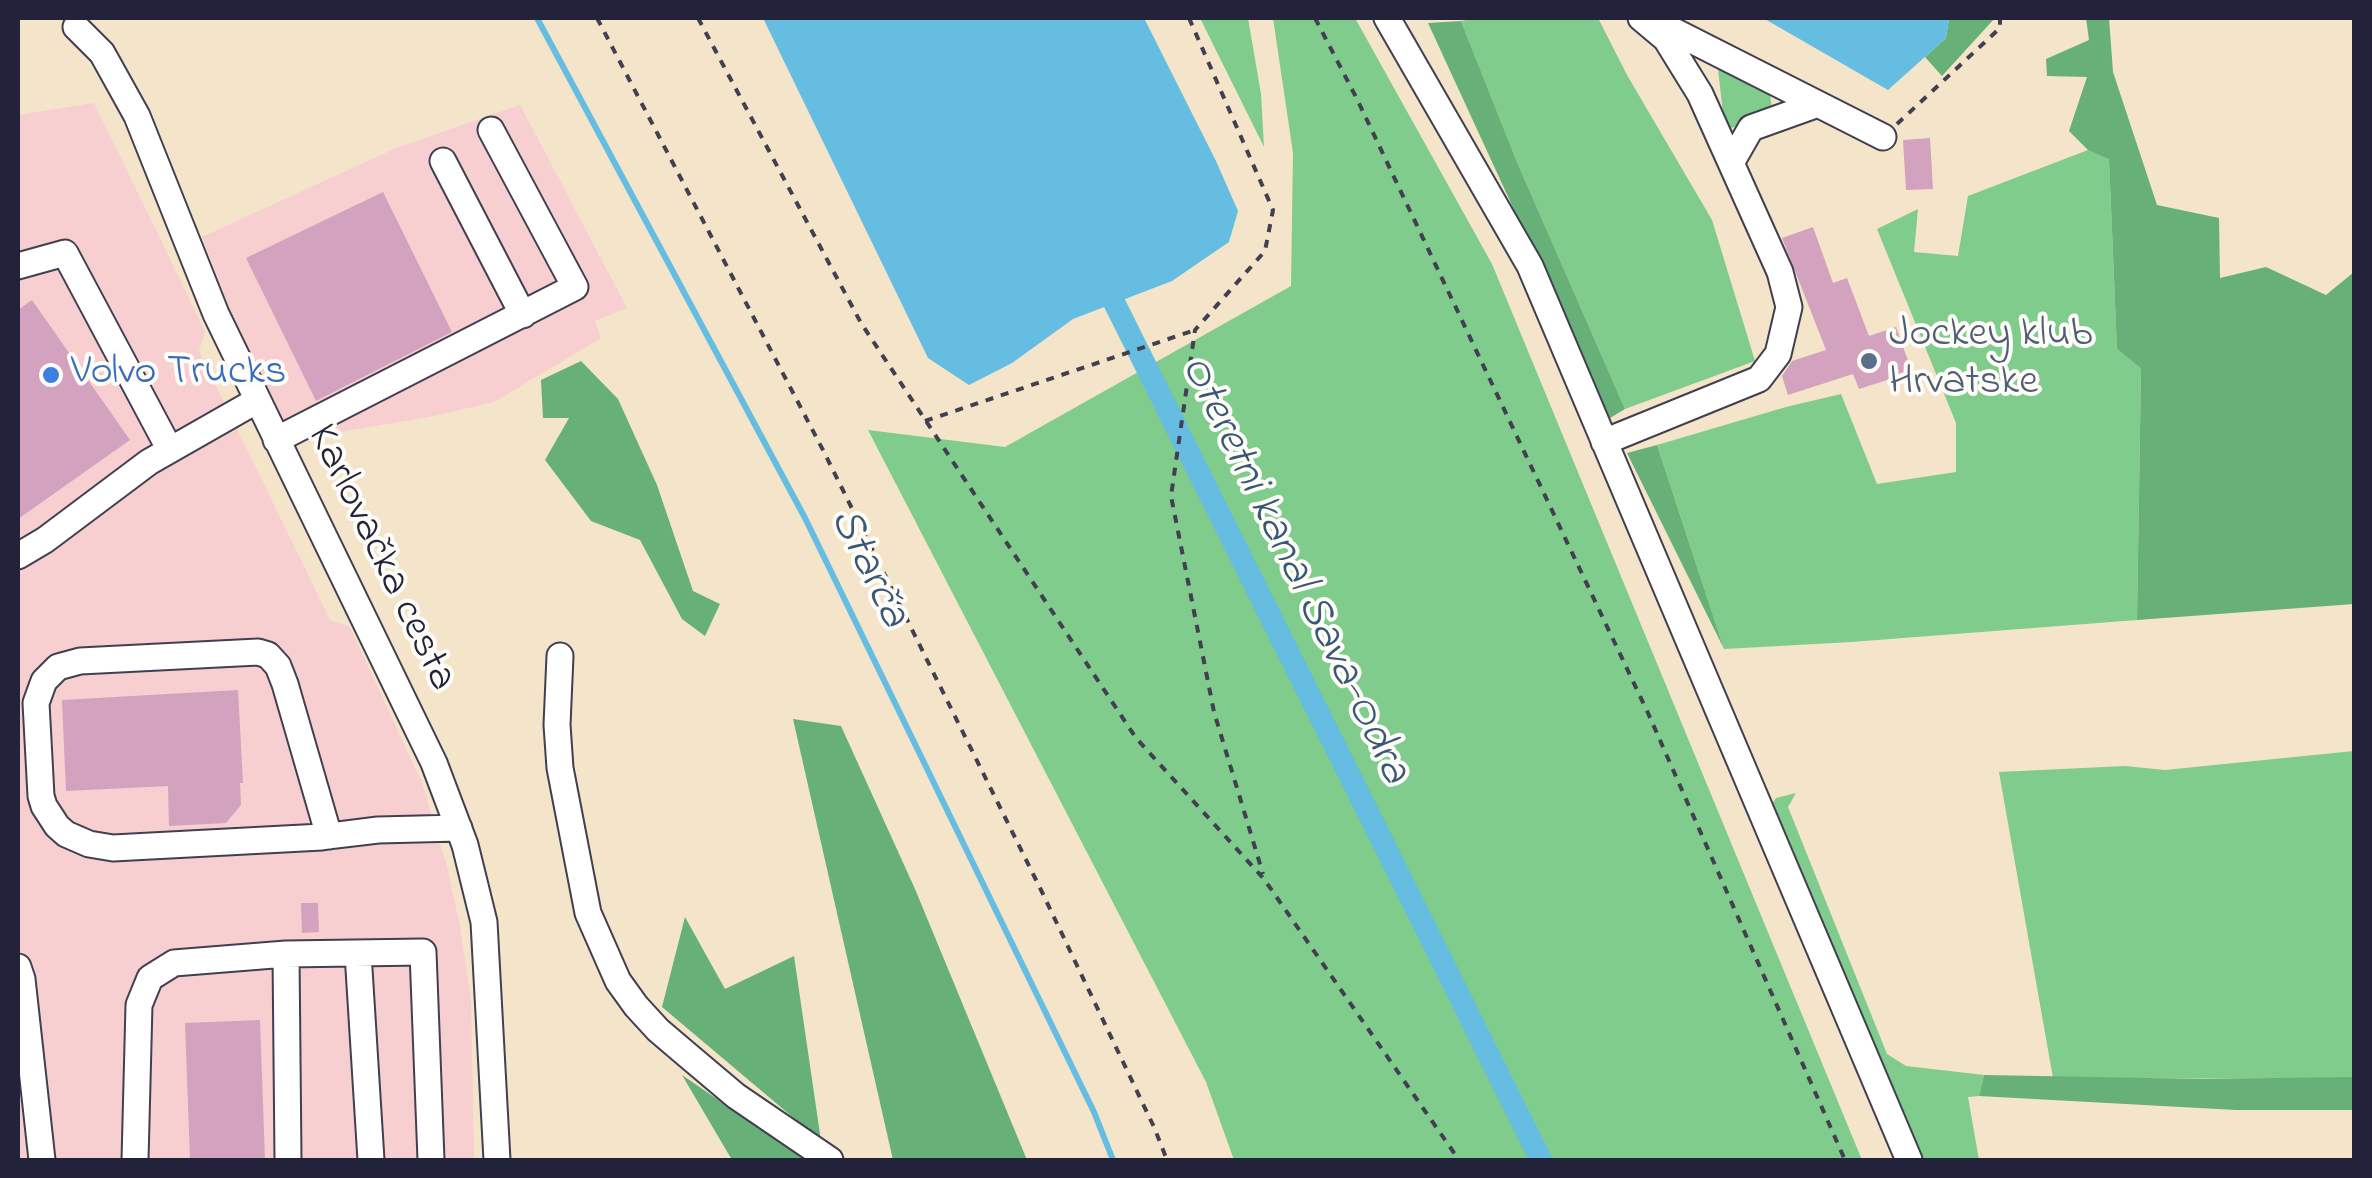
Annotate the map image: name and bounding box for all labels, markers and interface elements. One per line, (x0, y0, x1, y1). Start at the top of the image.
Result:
place label: Jockey klub Hrvatske (1889, 312, 2093, 411)
water label: Oteretni kanal Sava-Odra (1165, 348, 1419, 794)
place label: Volvo Trucks (71, 350, 286, 400)
marker: Jockey klub Hrvatske (1858, 350, 1880, 372)
marker: Volvo Trucks (40, 364, 62, 386)
street label: Karlovačka cesta (293, 418, 465, 700)
water label: Starča (814, 500, 918, 638)

